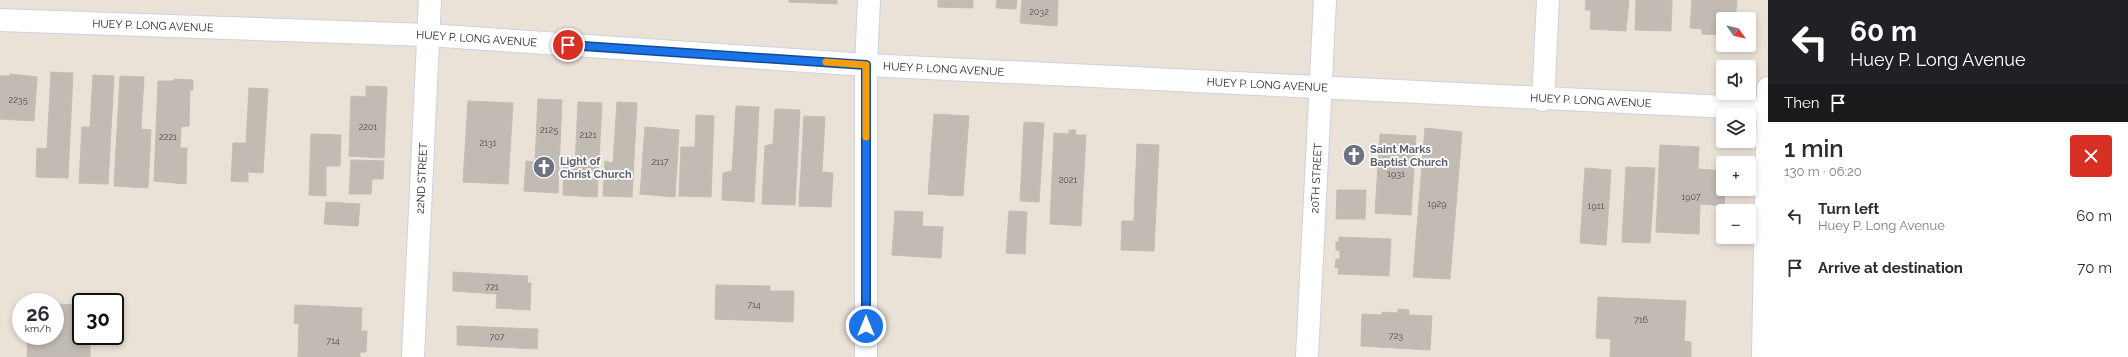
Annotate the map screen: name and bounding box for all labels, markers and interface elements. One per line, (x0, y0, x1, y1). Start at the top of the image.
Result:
house number: 2032 (1029, 7, 1049, 17)
north arrow (1716, 12, 1756, 52)
map controls (1716, 12, 1756, 244)
text: 60 m (1850, 15, 1917, 48)
icon: left (1784, 16, 1836, 68)
street label: HUEY P. LONG AVENUE (92, 17, 214, 34)
pin (551, 28, 585, 62)
street label: HUEY P. LONG AVENUE (416, 29, 538, 49)
icon: arrive (557, 34, 579, 56)
text: Huey P. Long Avenue (1850, 49, 2026, 70)
street label: HUEY P. LONG AVENUE (883, 60, 1005, 79)
button: sound (1716, 60, 1756, 100)
street label: HUEY P. LONG AVENUE (1206, 76, 1328, 95)
street label: HUEY P. LONG AVENUE (1530, 91, 1652, 110)
icon: arrive (1827, 92, 1849, 114)
text: Then (1784, 94, 1819, 112)
house number: 2235 (8, 95, 28, 105)
button: layers (1716, 108, 1756, 148)
house number: 2201 (359, 122, 378, 132)
house number: 2125 (540, 125, 558, 135)
house number: 2121 (579, 130, 597, 140)
house number: 2221 (159, 132, 177, 142)
text: 1 min (1784, 134, 1844, 163)
button: close (2070, 135, 2112, 177)
house number: 2131 (479, 138, 497, 148)
street label: 22ND STREET (414, 142, 430, 214)
church icon: Saint Marks Baptist Church (1341, 142, 1367, 168)
street label: 20TH STREET (1308, 143, 1325, 214)
place label: Saint Marks Baptist Church (1370, 143, 1448, 169)
church icon: Light of Christ Church (531, 154, 557, 180)
place label: Light of Christ Church (560, 155, 632, 181)
button: + (1716, 156, 1756, 196)
house number: 2117 (651, 157, 669, 167)
text: 130 m · 06:20 (1784, 164, 1862, 179)
house number: 1931 (1387, 169, 1405, 179)
house number: 2021 (1059, 175, 1078, 185)
house number: 1907 (1681, 192, 1701, 202)
house number: 1929 (1427, 199, 1447, 209)
text: Turn left (1818, 200, 1879, 218)
house number: 1911 (1588, 201, 1605, 211)
button: − (1716, 204, 1756, 244)
icon: left (1784, 205, 1806, 227)
text: 60 m (2076, 207, 2112, 225)
text: Huey P. Long Avenue (1818, 218, 1945, 233)
icon: arrive (1784, 257, 1806, 279)
text: Arrive at destination (1818, 259, 1963, 277)
text: 70 m (2077, 259, 2112, 277)
house number: 721 (485, 282, 499, 292)
speed limit sign: 30 (72, 293, 124, 345)
house number: 714 (747, 300, 761, 310)
text: 26 (26, 302, 50, 326)
position arrow (845, 305, 887, 347)
house number: 716 (1634, 315, 1649, 325)
text: km/h (25, 323, 51, 334)
house number: 723 (1389, 331, 1403, 341)
house number: 707 (489, 332, 505, 342)
house number: 714 (326, 336, 340, 346)

